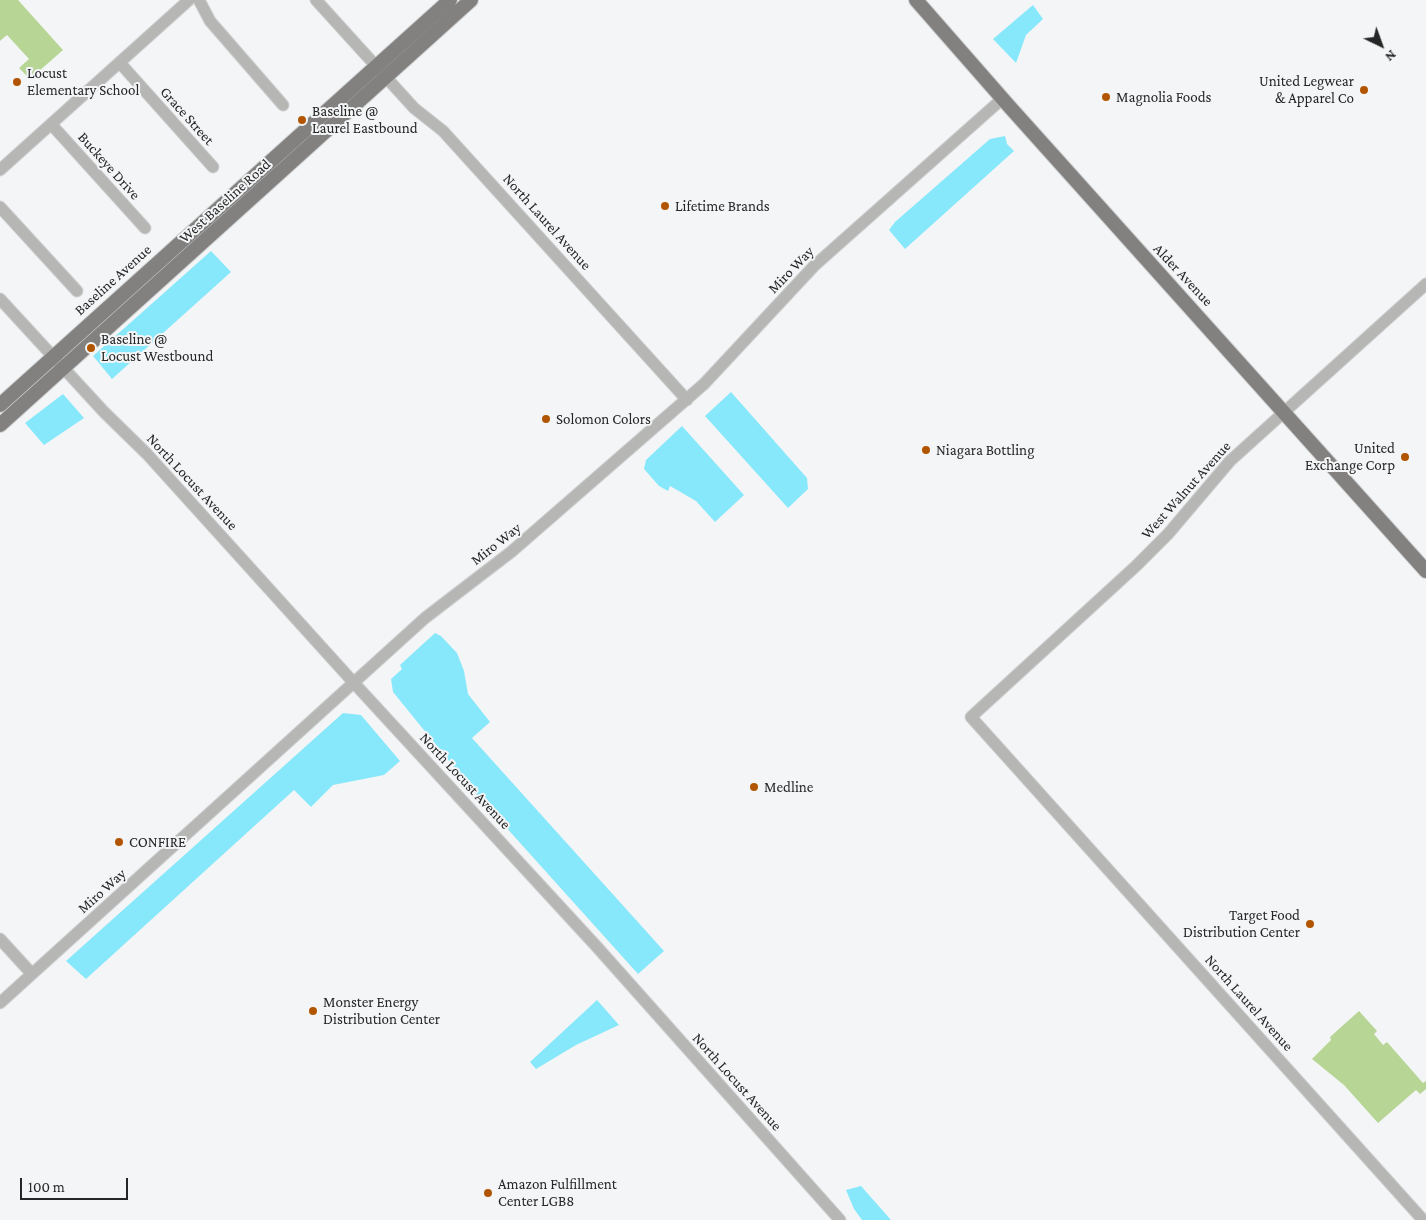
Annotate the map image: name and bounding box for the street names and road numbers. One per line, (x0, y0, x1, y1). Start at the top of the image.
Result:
street label: Grace Street (156, 83, 218, 149)
street label: Buckeye Drive (74, 128, 144, 204)
street label: West Baseline Road (176, 155, 274, 247)
street label: North Laurel Avenue (499, 170, 595, 274)
street label: Alder Avenue (1149, 240, 1217, 310)
street label: Baseline Avenue (71, 241, 155, 319)
street label: Miro Way (764, 243, 818, 297)
street label: North Locust Avenue (143, 430, 241, 534)
street label: West Walnut Avenue (1137, 437, 1235, 543)
street label: Miro Way (467, 519, 525, 569)
street label: North Locust Avenue (416, 729, 514, 833)
street label: Miro Way (74, 865, 130, 917)
street label: North Laurel Avenue (1201, 951, 1297, 1055)
street label: North Locust Avenue (688, 1029, 786, 1135)

